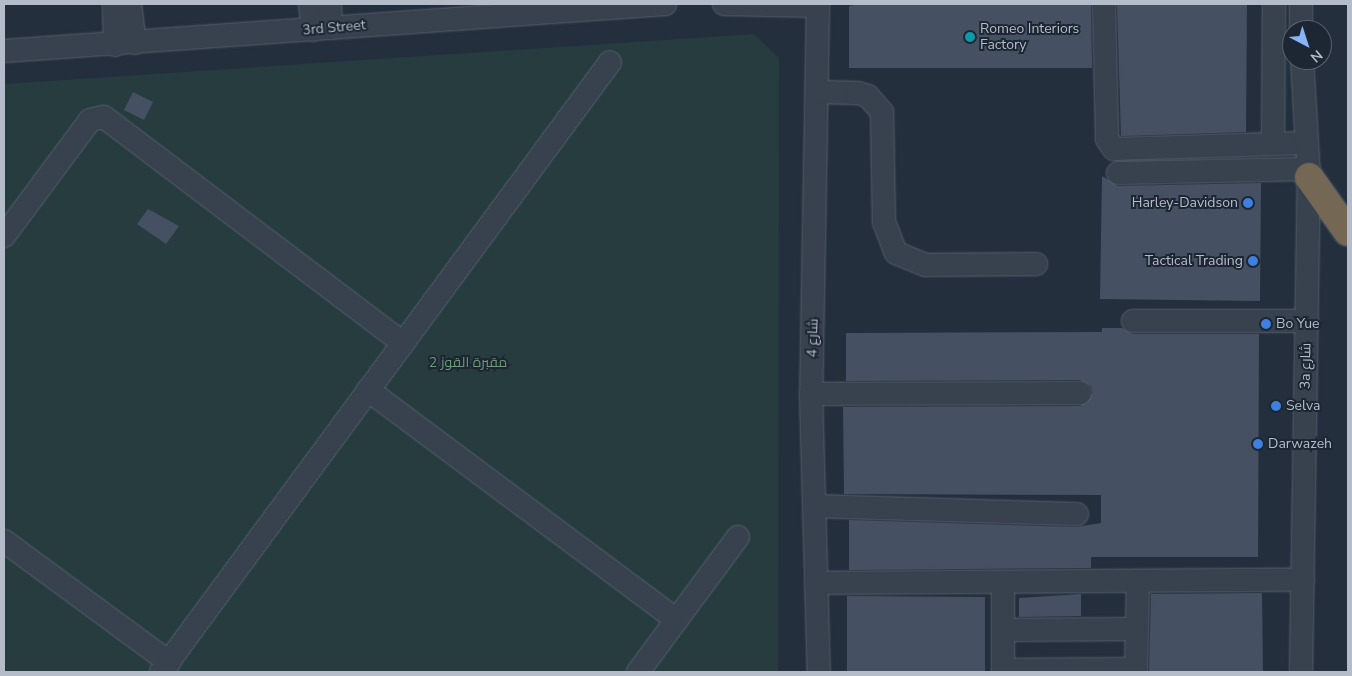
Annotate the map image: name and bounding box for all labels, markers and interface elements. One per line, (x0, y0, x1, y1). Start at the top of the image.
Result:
street label: 3rd Street (302, 17, 366, 39)
north arrow (1282, 20, 1332, 70)
place label: Romeo Interiors Factory (980, 21, 1079, 54)
marker: Romeo Interiors Factory (964, 31, 976, 43)
text: N (1306, 45, 1326, 67)
place label: Harley-Davidson (1132, 195, 1238, 211)
marker: Harley-Davidson (1242, 197, 1254, 209)
place label: Tactical Trading (1145, 253, 1243, 269)
marker: Tactical Trading (1247, 255, 1259, 267)
place label: Bo Yue (1276, 316, 1319, 332)
street label: شارع 4 (804, 318, 822, 358)
marker: Bo Yue (1260, 318, 1272, 330)
street label: 3a شارع (1297, 343, 1315, 389)
park label: مقبرة القوز 2 (429, 355, 507, 371)
place label: Selva (1286, 398, 1321, 414)
marker: Selva (1270, 400, 1282, 412)
place label: Darwazeh (1268, 436, 1332, 452)
marker: Darwazeh (1252, 438, 1264, 450)

